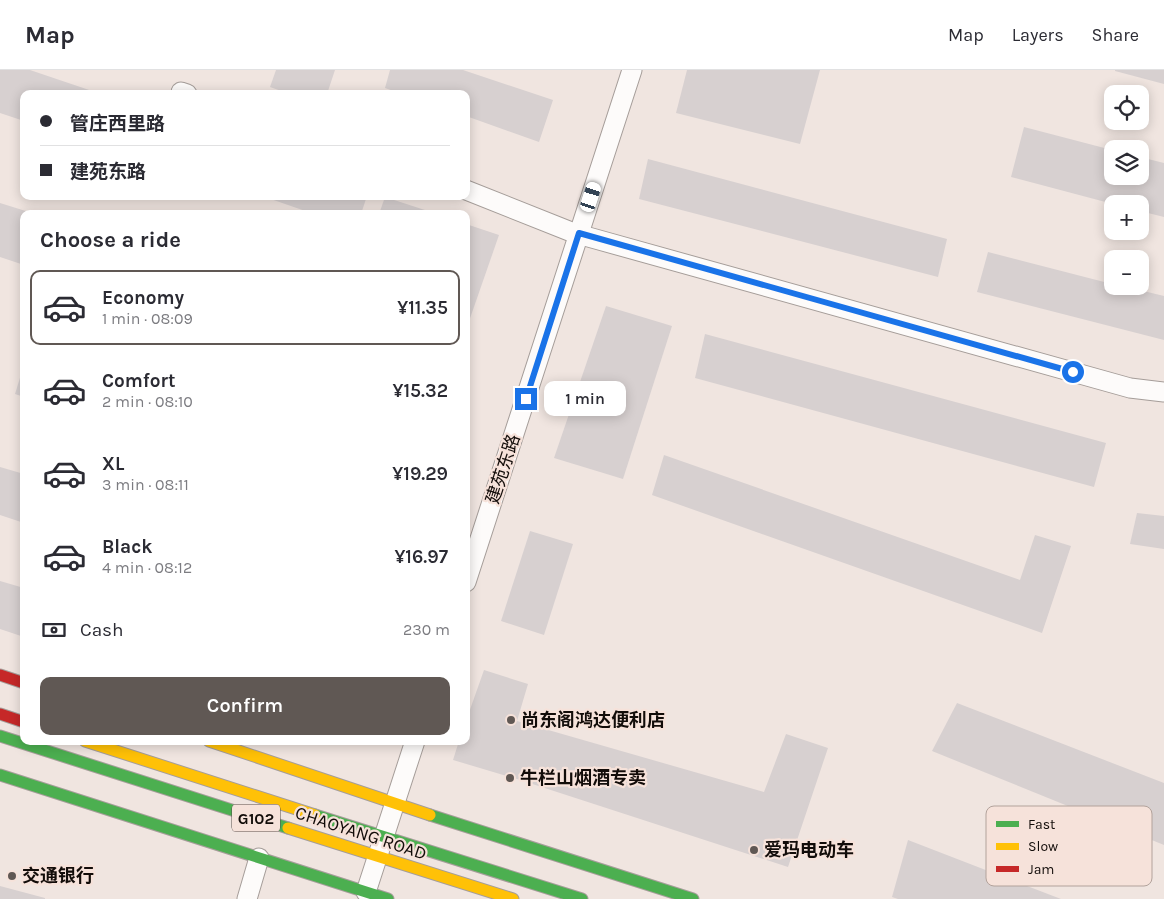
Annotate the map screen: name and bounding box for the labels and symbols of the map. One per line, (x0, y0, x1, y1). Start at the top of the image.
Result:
car (579, 180, 602, 214)
route start (1062, 361, 1084, 383)
callout: 1 min (544, 382, 626, 416)
route end (515, 388, 537, 410)
street label: 建苑东路 (481, 431, 525, 507)
place label: 尚东阁鸿达便利店 (521, 709, 665, 731)
marker: 尚东阁鸿达便利店 (505, 714, 517, 726)
place label: 牛栏山烟酒专卖 (520, 767, 646, 789)
marker: 牛栏山烟酒专卖 (504, 772, 516, 784)
street label: CHAOYANG ROAD (293, 801, 429, 865)
road number: G102 (232, 804, 280, 831)
legend (986, 806, 1152, 886)
text: Fast (1028, 816, 1055, 833)
text: Slow (1028, 838, 1058, 855)
place label: 爱玛电动车 (764, 839, 854, 861)
marker: 爱玛电动车 (748, 844, 760, 856)
text: Jam (1028, 861, 1054, 878)
place label: 交通银行 (22, 865, 94, 887)
marker: 交通银行 (6, 870, 18, 882)

